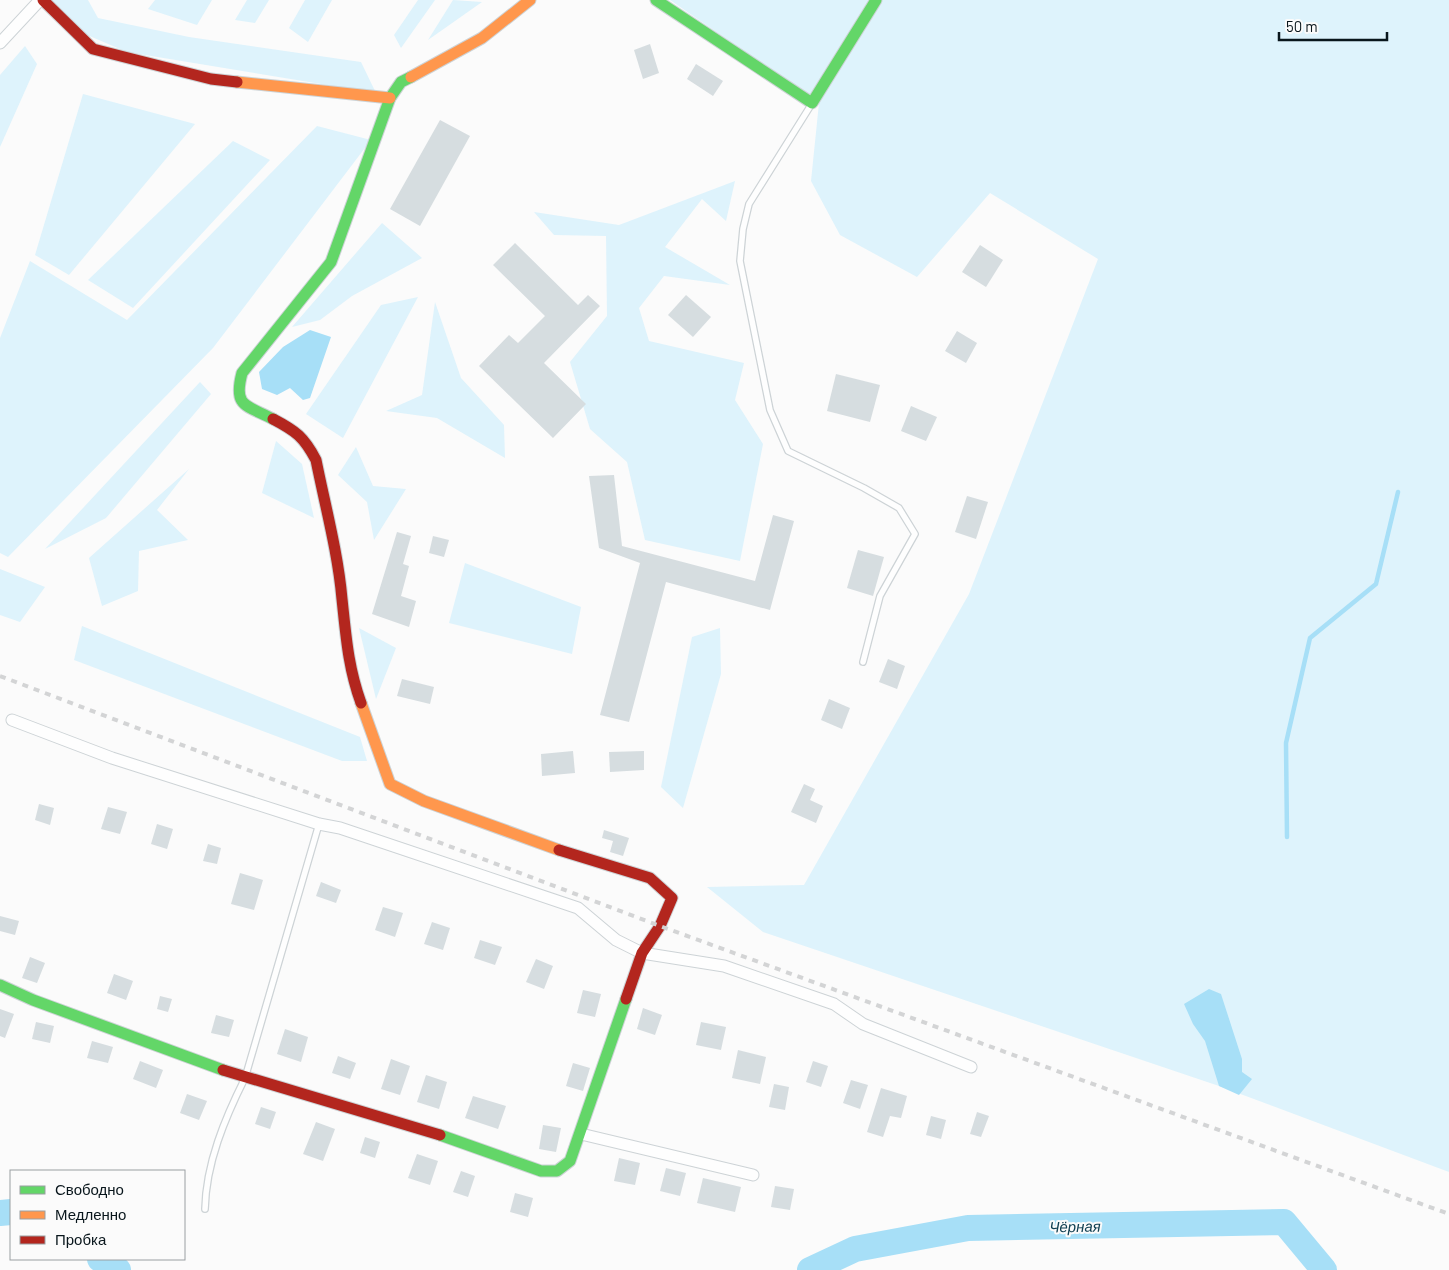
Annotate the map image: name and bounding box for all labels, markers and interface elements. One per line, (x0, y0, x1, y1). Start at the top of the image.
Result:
scale bar (1279, 10, 1386, 42)
text: 50 m (1286, 17, 1318, 35)
legend (10, 1170, 185, 1260)
text: Свободно (55, 1180, 124, 1198)
text: Медленно (55, 1205, 126, 1223)
water label: Чёрная (1049, 1217, 1101, 1235)
text: Пробка (55, 1230, 107, 1248)

